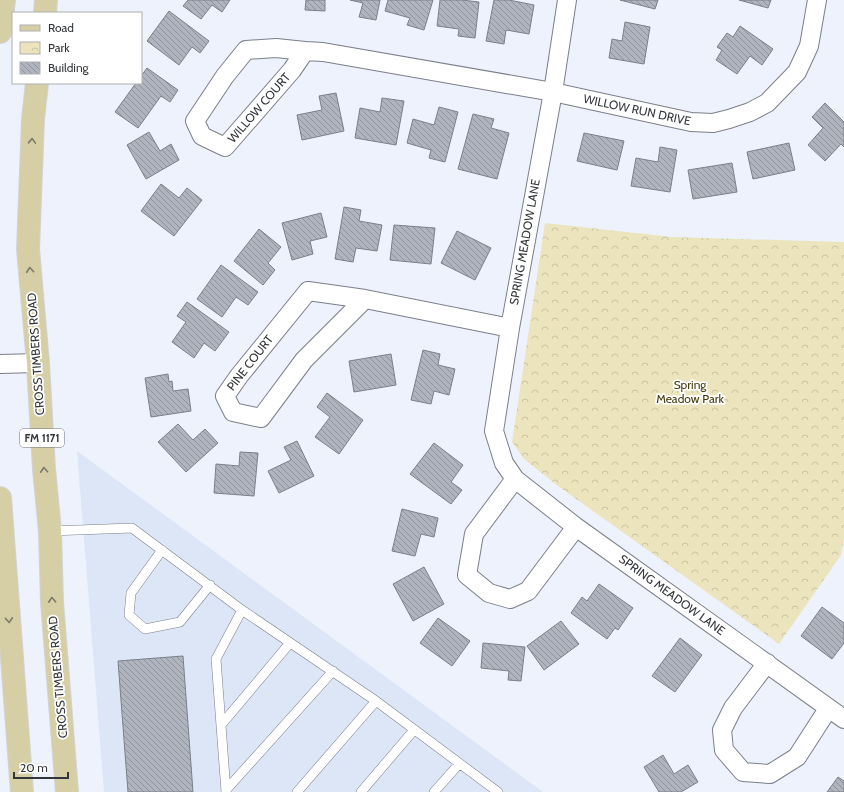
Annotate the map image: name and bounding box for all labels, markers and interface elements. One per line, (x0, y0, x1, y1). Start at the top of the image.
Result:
legend (12, 12, 142, 84)
text: Road (48, 20, 74, 35)
text: Park (48, 40, 70, 55)
text: Building (48, 60, 90, 75)
street label: WILLOW COURT (224, 69, 294, 146)
street label: WILLOW RUN DRIVE (582, 91, 693, 128)
one-way arrow (28, 138, 36, 144)
street label: SPRING MEADOW LANE (506, 177, 543, 306)
one-way arrow (25, 267, 34, 273)
street label: CROSS TIMBERS ROAD (24, 292, 47, 416)
street label: PINE COURT (223, 331, 276, 393)
park label: Spring Meadow Park (656, 377, 724, 406)
road number: FM 1171 (20, 429, 64, 447)
one-way arrow (40, 467, 49, 473)
street label: SPRING MEADOW LANE (616, 551, 729, 638)
one-way arrow (48, 597, 57, 603)
street label: CROSS TIMBERS ROAD (45, 615, 70, 739)
one-way arrow (5, 617, 14, 623)
scale bar (14, 754, 68, 780)
text: 20 m (20, 760, 48, 775)

